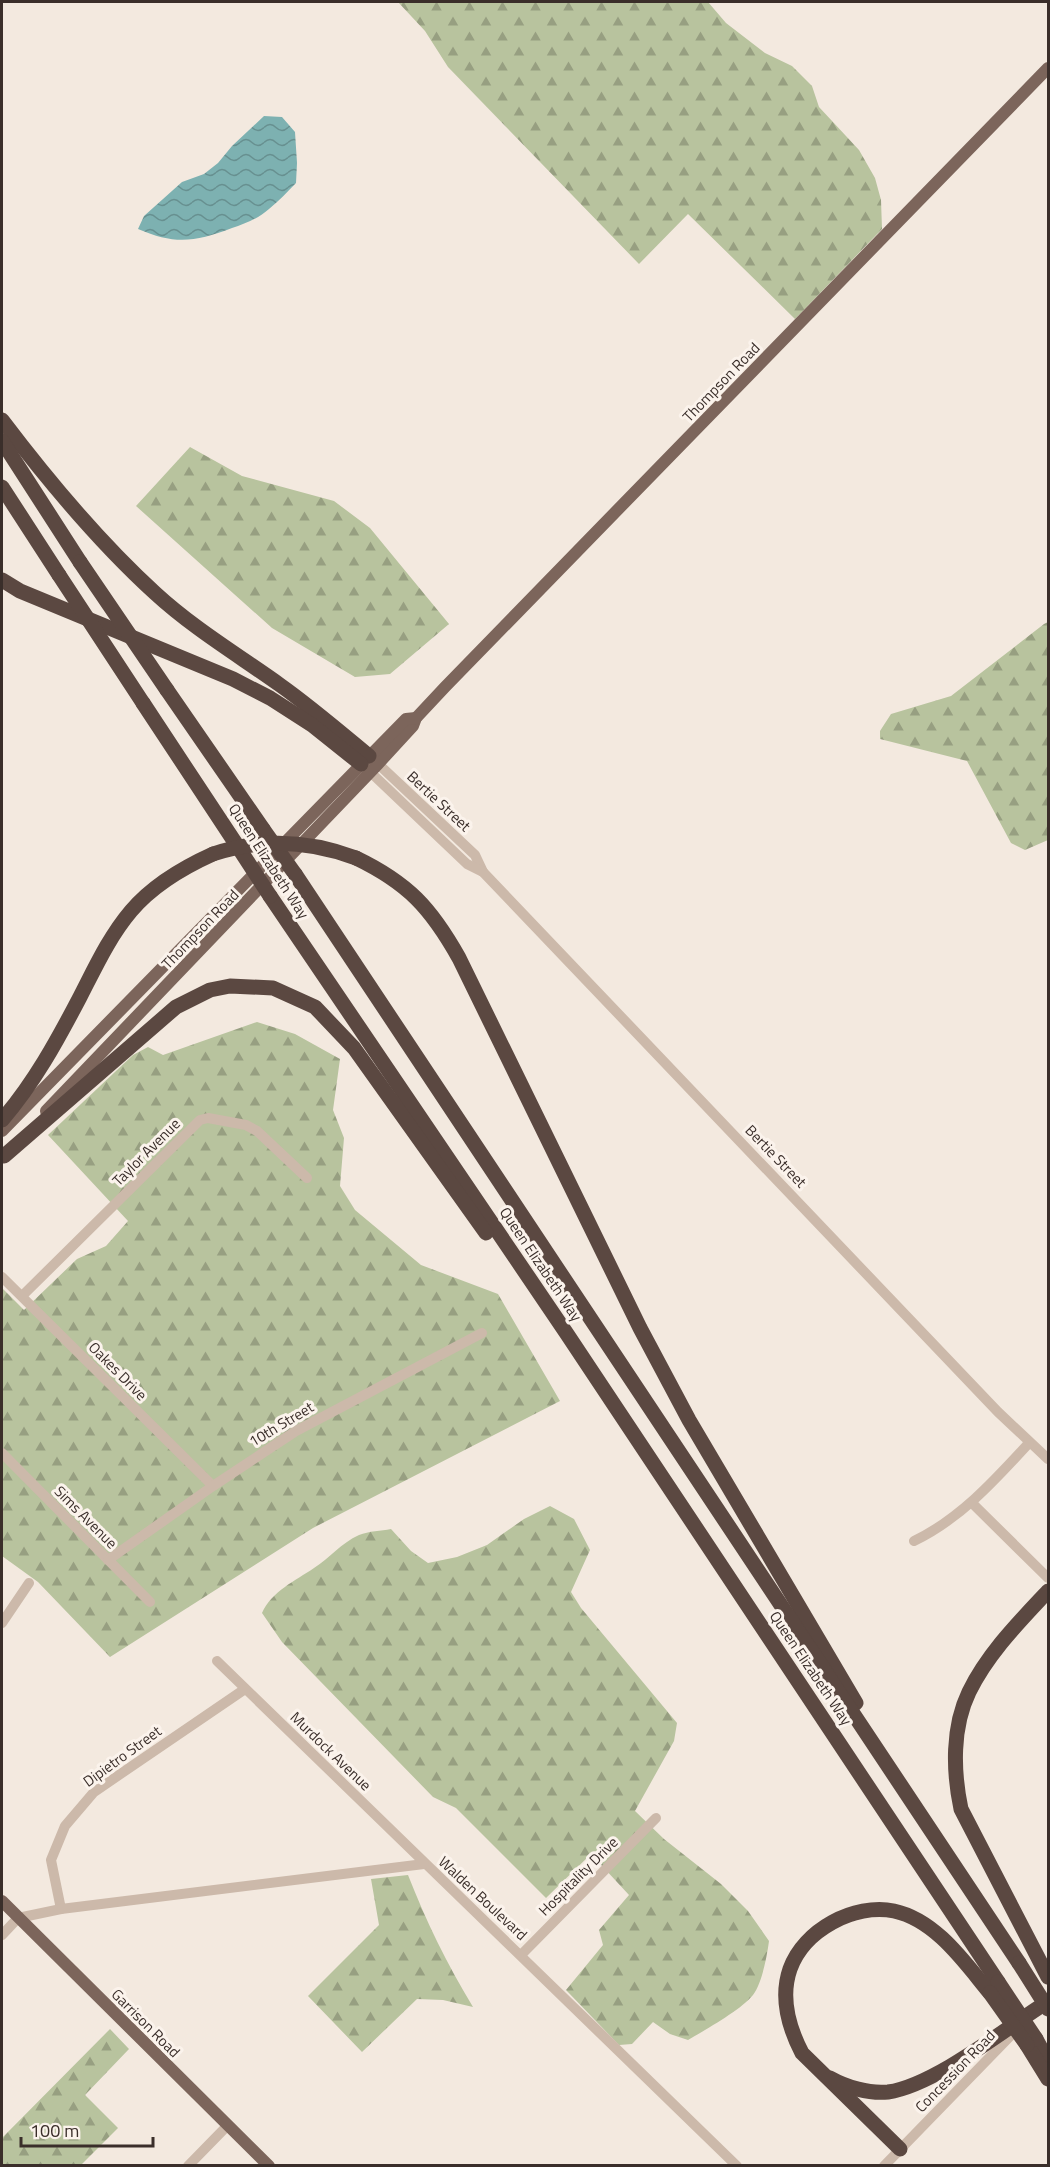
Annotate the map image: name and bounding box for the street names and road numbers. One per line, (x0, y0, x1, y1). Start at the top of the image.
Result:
street label: Thompson Road (677, 337, 765, 427)
street label: Bertie Street (402, 765, 477, 837)
street label: Queen Elizabeth Way (223, 799, 315, 923)
street label: Thompson Road (156, 884, 244, 974)
street label: Taylor Avenue (107, 1113, 185, 1191)
street label: Bertie Street (740, 1119, 813, 1193)
street label: Queen Elizabeth Way (494, 1202, 588, 1326)
street label: Oakes Drive (83, 1336, 153, 1406)
street label: 10th Street (244, 1395, 318, 1452)
street label: Sims Avenue (49, 1480, 123, 1554)
street label: Queen Elizabeth Way (764, 1606, 858, 1730)
street label: Murdock Avenue (285, 1706, 377, 1796)
street label: Dipietro Street (78, 1719, 167, 1792)
street label: Hospitality Drive (533, 1831, 623, 1921)
street label: Walden Boulevard (433, 1851, 533, 1945)
street label: Garrison Road (106, 1983, 186, 2063)
street label: Concession Road (910, 2025, 1000, 2117)

